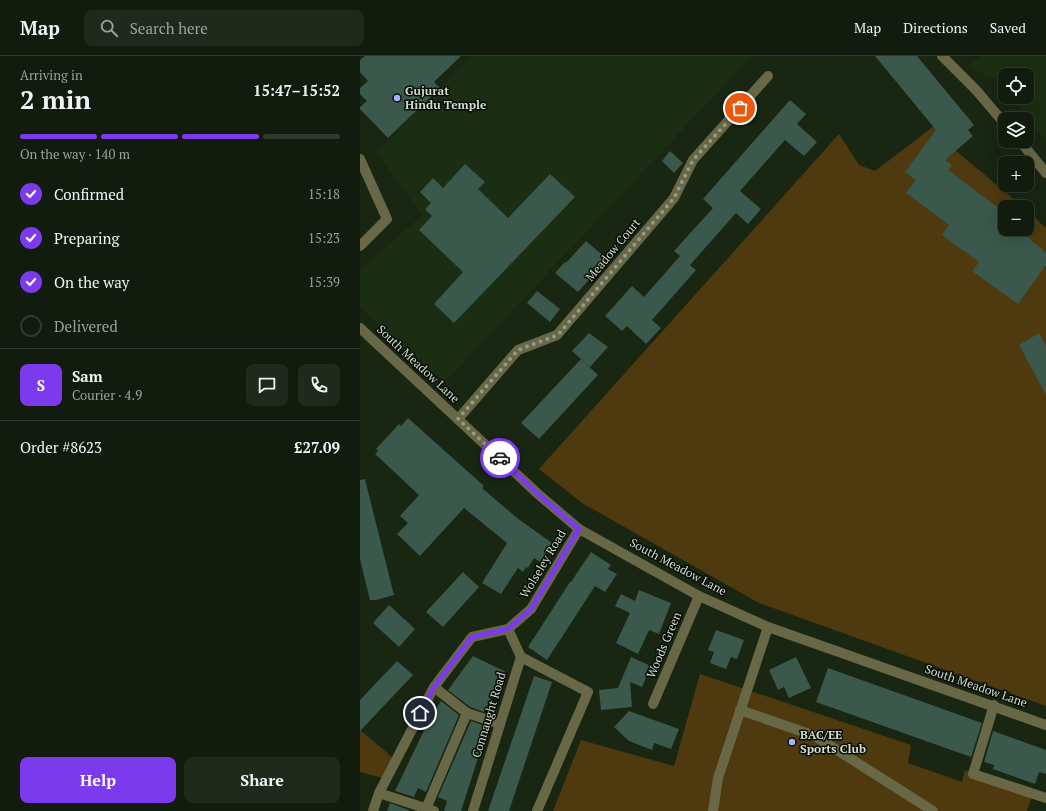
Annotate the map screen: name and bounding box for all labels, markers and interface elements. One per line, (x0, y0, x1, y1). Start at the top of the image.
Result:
search box (84, 10, 364, 46)
text: Map (20, 15, 60, 40)
icon: search (98, 17, 120, 39)
text: Search here (130, 18, 208, 38)
text: Map (854, 18, 881, 37)
text: Directions (903, 18, 968, 37)
text: Saved (990, 18, 1026, 37)
text: Arriving in (20, 66, 83, 84)
map controls (998, 68, 1034, 236)
button: locate (998, 68, 1034, 104)
text: 15:47–15:52 (253, 80, 340, 100)
text: 2 min (20, 82, 91, 116)
place label: Gujurat Hindu Temple (405, 83, 487, 112)
pin (723, 91, 757, 125)
marker: Gujurat Hindu Temple (392, 93, 402, 103)
icon: bag (729, 97, 751, 119)
button: layers (998, 112, 1034, 148)
text: On the way · 140 m (20, 145, 130, 163)
button: + (998, 156, 1034, 192)
icon: check (20, 183, 42, 205)
text: Confirmed (54, 184, 124, 204)
text: 15:18 (308, 185, 340, 203)
button: − (998, 200, 1034, 236)
street label: Meadow Court (582, 215, 644, 284)
icon: check (20, 227, 42, 249)
text: Preparing (54, 228, 119, 248)
text: 15:23 (308, 229, 340, 247)
icon: check (20, 271, 42, 293)
text: On the way (54, 272, 129, 292)
text: 15:39 (308, 273, 340, 291)
text: Delivered (54, 316, 118, 336)
street label: South Meadow Lane (374, 321, 463, 406)
button: chat (246, 364, 288, 406)
button: phone (298, 364, 340, 406)
text: Sam (72, 366, 103, 386)
text: S (37, 375, 45, 395)
text: Courier · 4.9 (72, 386, 142, 404)
text: Order #8623 (20, 437, 102, 457)
text: £27.09 (294, 437, 340, 457)
courier (480, 438, 520, 478)
icon: car (489, 447, 511, 469)
street label: Wolseley Road (516, 527, 569, 601)
street label: South Meadow Lane (627, 535, 729, 598)
street label: Woods Green (643, 609, 684, 680)
street label: South Meadow Lane (923, 661, 1029, 710)
street label: Connaught Road (468, 670, 509, 759)
pin (403, 696, 437, 730)
icon: home (409, 702, 431, 724)
place label: BAC/EE Sports Club (800, 727, 866, 756)
marker: BAC/EE Sports Club (787, 737, 797, 747)
button: Help (20, 757, 176, 803)
button: Share (184, 757, 340, 803)

